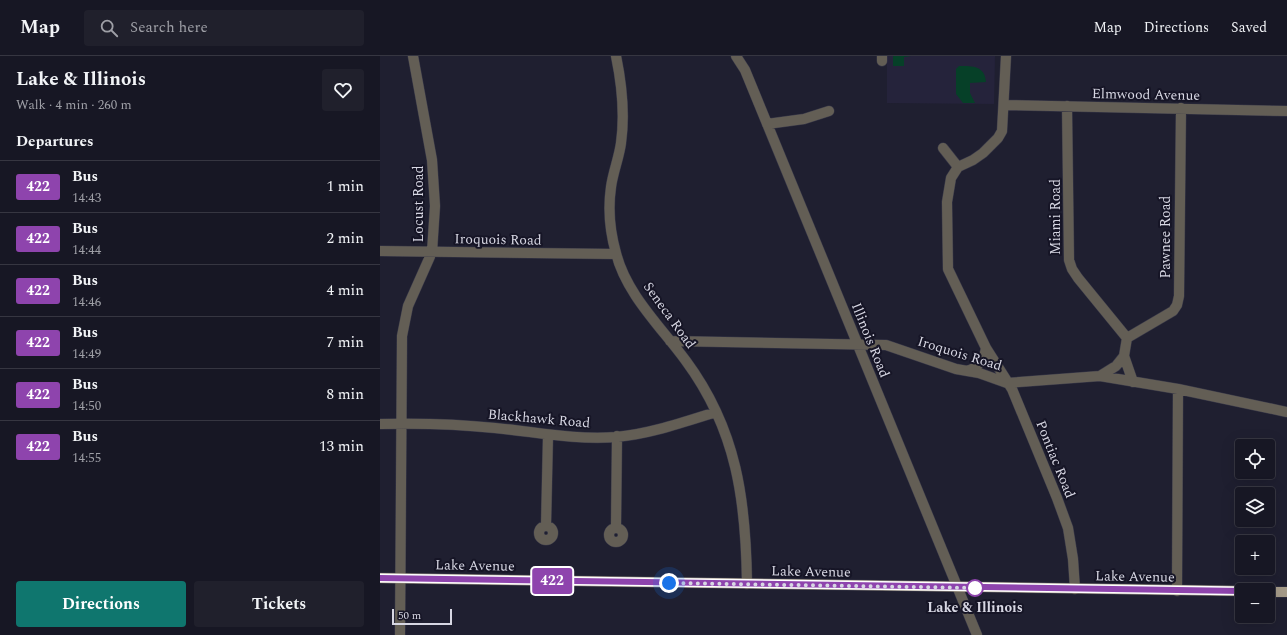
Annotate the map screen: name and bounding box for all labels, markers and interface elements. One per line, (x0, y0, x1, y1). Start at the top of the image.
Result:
search box (84, 10, 364, 46)
text: Map (20, 13, 60, 42)
text: Search here (130, 16, 208, 39)
icon: search (98, 17, 120, 39)
text: Map (1094, 17, 1122, 38)
text: Directions (1144, 17, 1209, 38)
text: Saved (1231, 17, 1267, 38)
text: Lake & Illinois (16, 65, 146, 94)
button: heart (322, 69, 364, 111)
street label: Elmwood Avenue (1092, 83, 1201, 106)
text: Walk · 4 min · 260 m (16, 95, 132, 115)
text: Departures (16, 130, 94, 153)
text: Bus (72, 165, 98, 188)
street label: Locust Road (408, 165, 429, 242)
text: 1 min (326, 175, 364, 198)
text: 422 (26, 176, 50, 197)
street label: Miami Road (1045, 179, 1066, 255)
text: 14:43 (72, 188, 101, 208)
street label: Pawnee Road (1155, 195, 1176, 278)
text: Bus (72, 217, 98, 240)
text: 2 min (326, 227, 364, 250)
text: 422 (26, 228, 50, 249)
street label: Iroquois Road (454, 228, 542, 251)
text: 14:44 (72, 240, 101, 260)
text: Bus (72, 269, 98, 292)
street label: Seneca Road (638, 278, 701, 353)
text: 4 min (326, 279, 364, 302)
text: 422 (26, 280, 50, 301)
text: 14:46 (72, 292, 101, 312)
street label: Illinois Road (846, 299, 895, 381)
text: Bus (72, 321, 98, 344)
text: 7 min (326, 331, 364, 354)
street label: Iroquois Road (915, 331, 1005, 376)
text: 422 (26, 332, 50, 353)
text: 14:49 (72, 344, 101, 364)
text: Bus (72, 373, 98, 396)
text: 8 min (326, 383, 364, 406)
text: 422 (26, 384, 50, 405)
text: 14:50 (72, 396, 101, 416)
street label: Blackhawk Road (487, 404, 591, 433)
street label: Pontiac Road (1030, 417, 1081, 501)
text: Bus (72, 425, 98, 448)
text: 13 min (319, 435, 364, 458)
text: 422 (26, 436, 50, 457)
map controls (1235, 439, 1275, 623)
button: locate (1235, 439, 1275, 479)
text: 14:55 (72, 448, 101, 468)
button: layers (1235, 487, 1275, 527)
button: + (1235, 535, 1275, 575)
street label: Lake Avenue (435, 554, 515, 577)
street label: Lake Avenue (771, 560, 851, 583)
street label: Lake Avenue (1095, 565, 1175, 588)
line badge: 422 (529, 568, 575, 594)
text: 422 (540, 570, 564, 591)
your location (659, 573, 679, 593)
marker: Lake & Illinois (966, 579, 984, 597)
button: Directions (16, 581, 186, 627)
button: Tickets (194, 581, 364, 627)
button: − (1235, 583, 1275, 623)
place label: Lake & Illinois (927, 597, 1023, 618)
scale bar (392, 607, 452, 626)
text: 50 m (398, 607, 421, 624)

